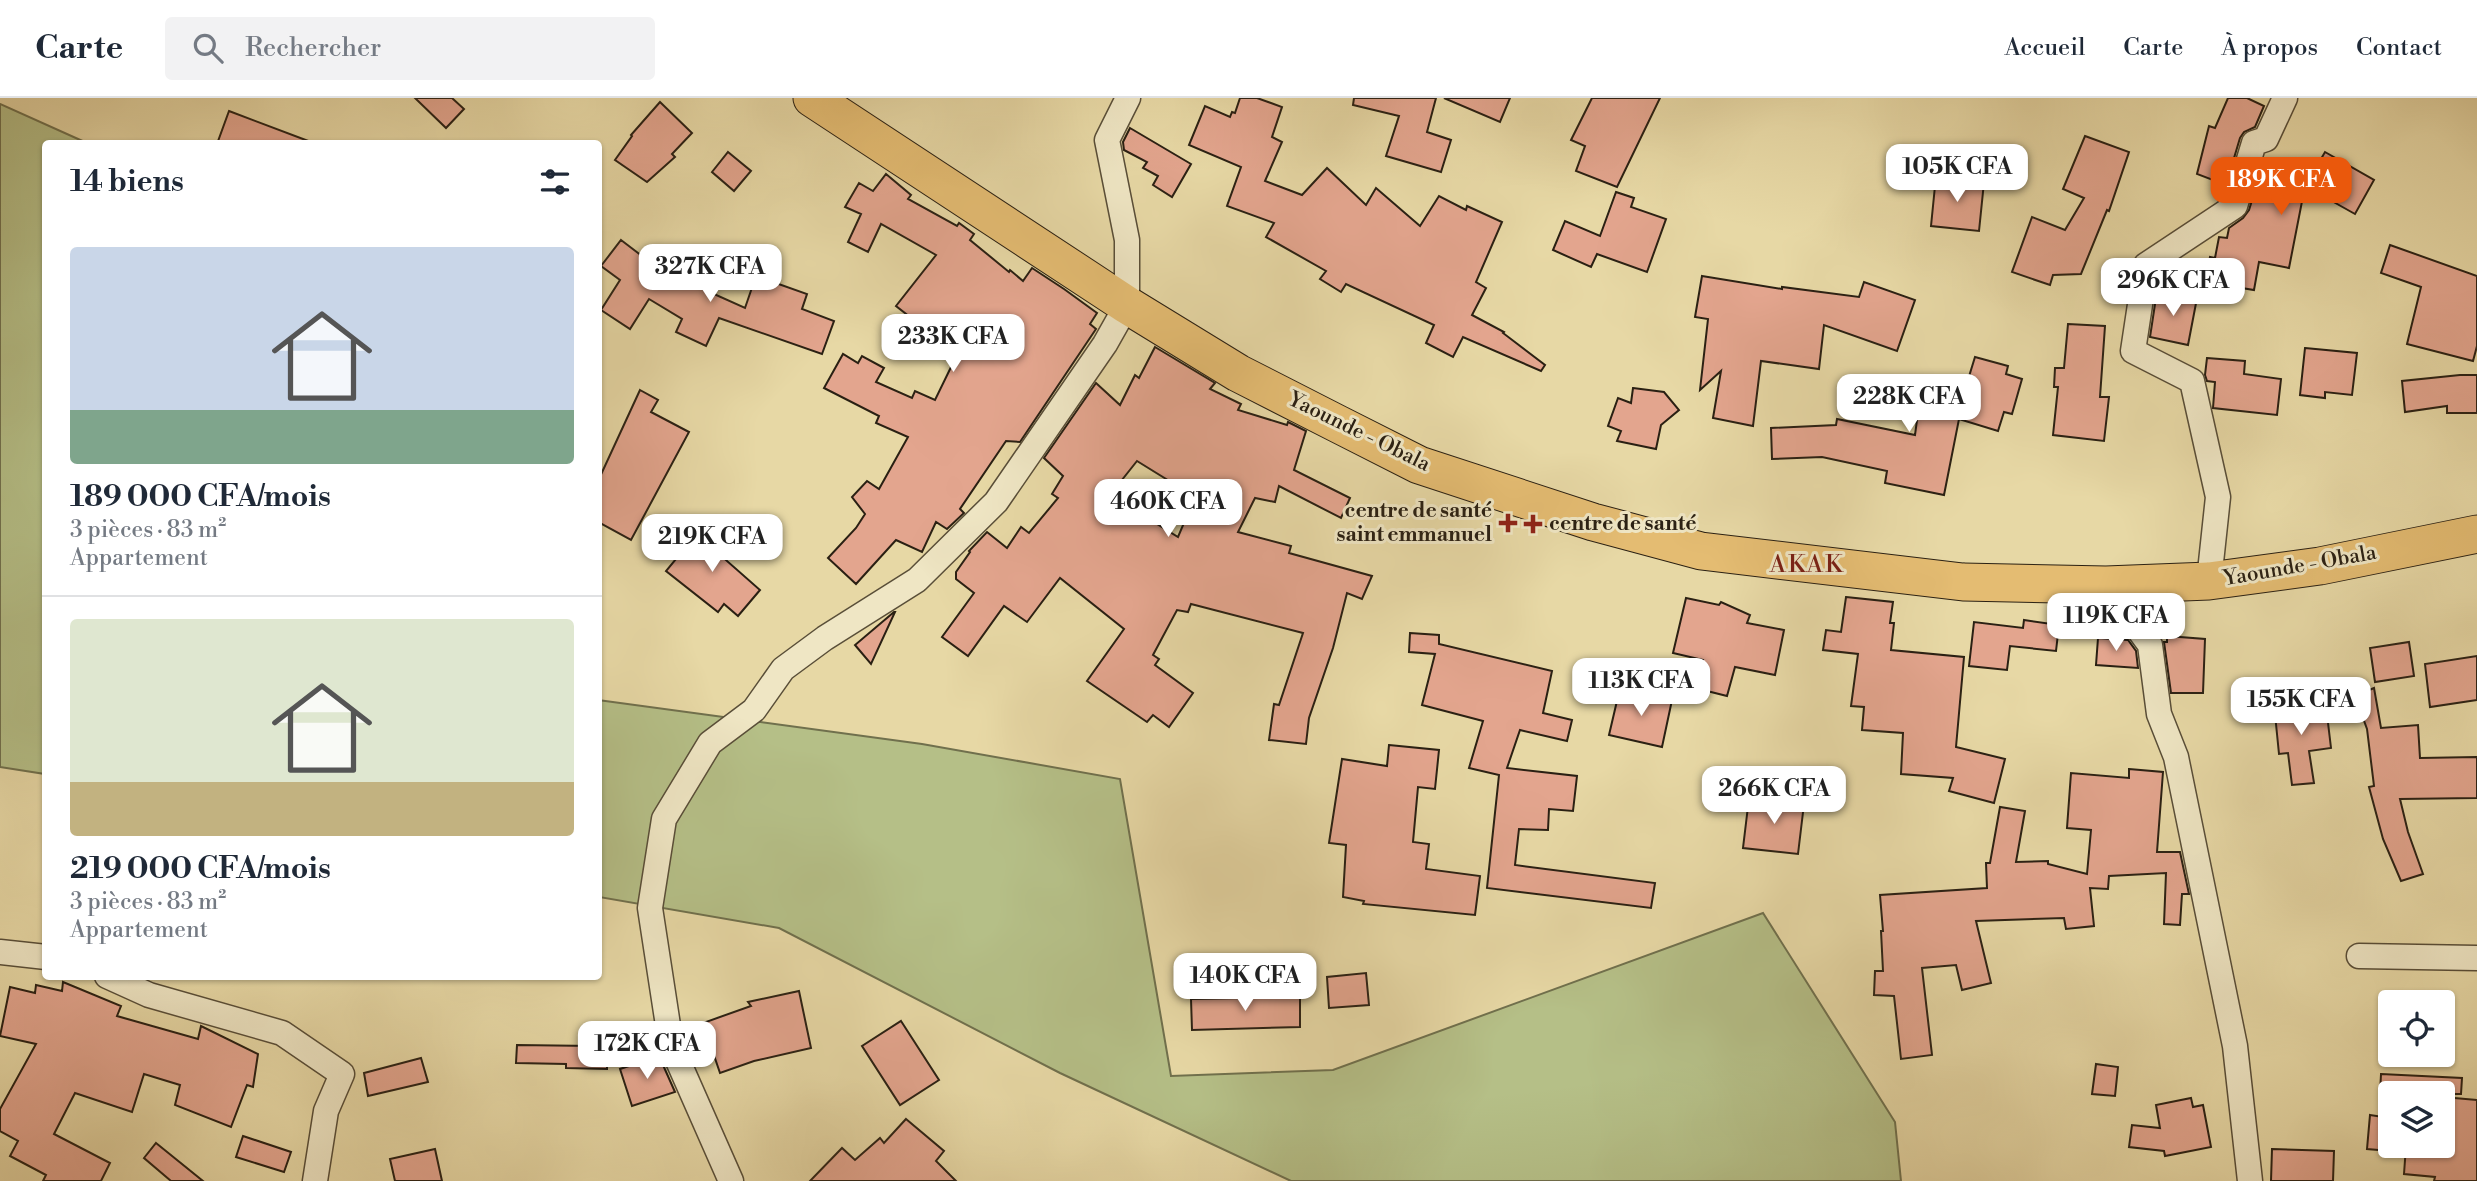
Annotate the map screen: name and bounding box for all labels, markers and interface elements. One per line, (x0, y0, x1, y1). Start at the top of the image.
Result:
search box (165, 17, 655, 80)
text: Carte (35, 28, 123, 69)
icon: search (189, 29, 227, 67)
text: Rechercher (245, 32, 381, 64)
text: Accueil (2004, 33, 2085, 63)
text: Carte (2123, 33, 2183, 63)
text: À propos (2221, 33, 2318, 63)
text: Contact (2356, 33, 2442, 63)
pin: 105K CFA (1885, 144, 2029, 204)
text: 105K CFA (1902, 153, 2012, 181)
pin: 189K CFA (2209, 158, 2353, 217)
text: 14 biens (70, 163, 184, 201)
icon: filters (536, 163, 574, 201)
text: 189K CFA (2227, 166, 2335, 194)
pin: 327K CFA (638, 244, 782, 304)
text: 327K CFA (655, 253, 765, 281)
pin: 296K CFA (2101, 258, 2245, 318)
text: 296K CFA (2117, 267, 2229, 295)
icon: home (259, 293, 385, 419)
pin: 233K CFA (881, 314, 1025, 374)
text: 233K CFA (898, 323, 1008, 351)
pin: 228K CFA (1837, 374, 1981, 434)
text: 228K CFA (1853, 383, 1965, 411)
street label: Yaounde - Obala (1283, 386, 1435, 478)
text: 189 000 CFA/mois (70, 478, 331, 516)
pin: 460K CFA (1096, 480, 1240, 539)
text: 460K CFA (1110, 488, 1226, 516)
place label: centre de santé saint emmanuel (1336, 498, 1492, 548)
place label: centre de santé (1549, 511, 1696, 537)
marker: centre de santé saint emmanuel (1498, 513, 1518, 533)
pin: 219K CFA (640, 514, 784, 574)
marker: centre de santé (1523, 514, 1543, 534)
text: 3 pièces · 83 m² (70, 516, 226, 544)
text: 219K CFA (658, 523, 766, 551)
street label: Yaounde - Obala (2220, 540, 2379, 592)
text: Appartement (70, 544, 208, 572)
district label: AKAK (1769, 550, 1844, 580)
pin: 119K CFA (2044, 594, 2188, 653)
text: 119K CFA (2063, 602, 2169, 630)
pin: 113K CFA (1569, 658, 1713, 718)
icon: home (259, 665, 385, 791)
text: 113K CFA (1588, 667, 1694, 695)
pin: 155K CFA (2229, 678, 2373, 737)
text: 155K CFA (2247, 686, 2355, 714)
pin: 266K CFA (1702, 766, 1846, 826)
text: 266K CFA (1718, 775, 1830, 803)
text: 219 000 CFA/mois (70, 850, 331, 888)
text: 3 pièces · 83 m² (70, 888, 226, 916)
text: Appartement (70, 916, 208, 944)
pin: 140K CFA (1173, 954, 1317, 1013)
text: 140K CFA (1189, 962, 1301, 990)
map controls (2378, 990, 2455, 1158)
button: locate (2378, 990, 2455, 1067)
pin: 172K CFA (575, 1021, 719, 1081)
text: 172K CFA (594, 1030, 700, 1058)
button: layers (2378, 1081, 2455, 1158)

